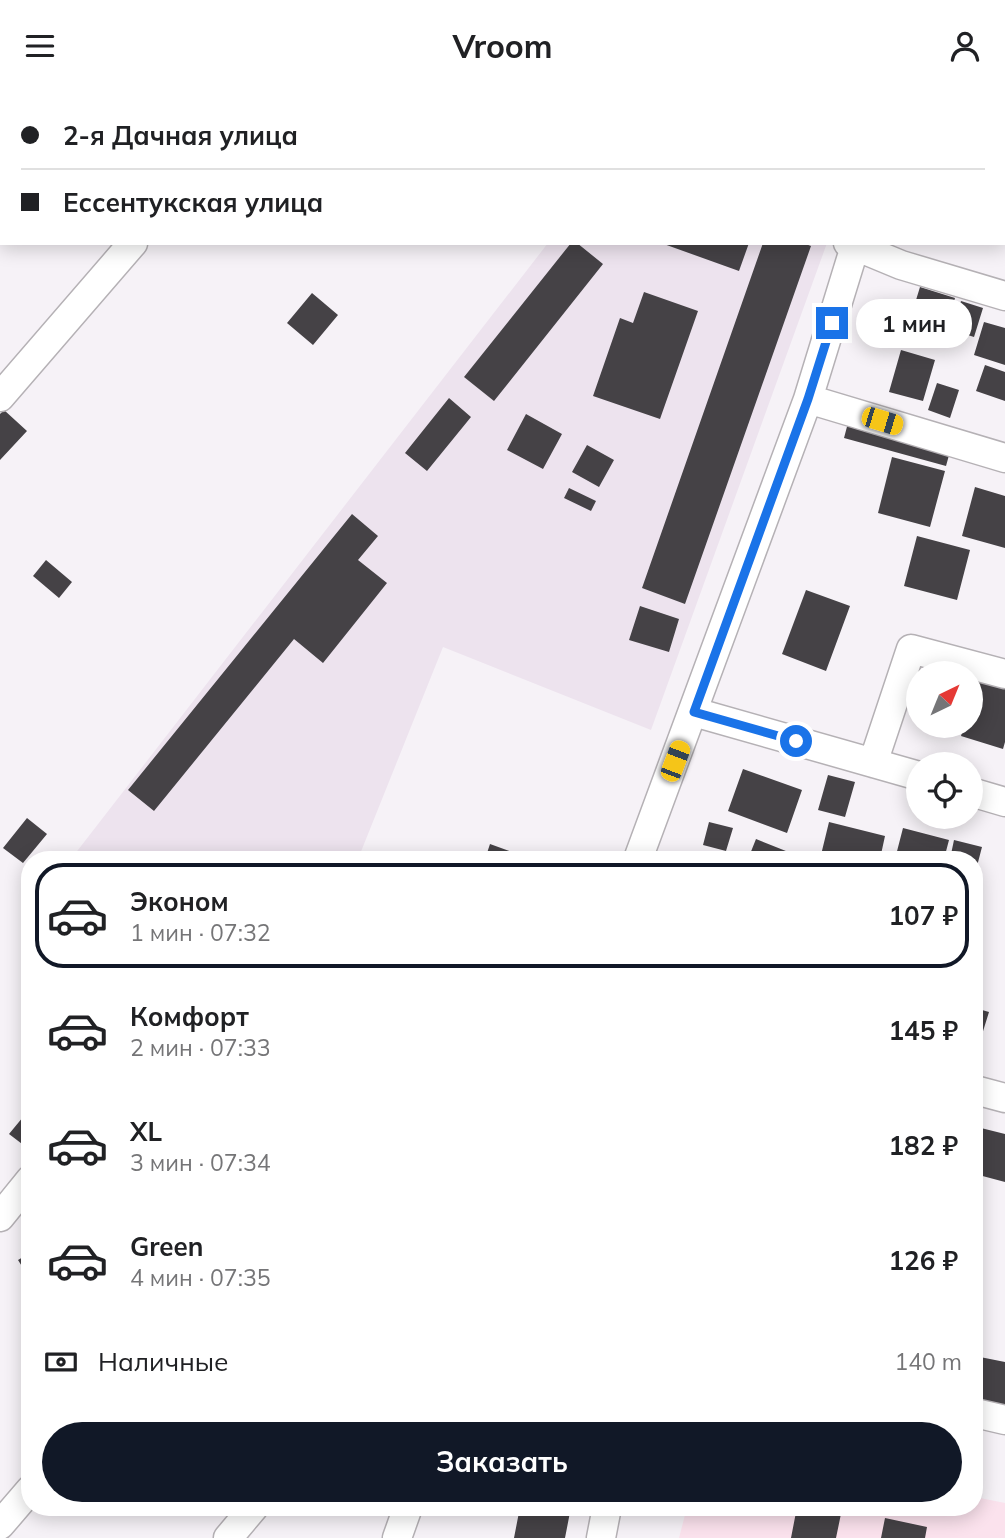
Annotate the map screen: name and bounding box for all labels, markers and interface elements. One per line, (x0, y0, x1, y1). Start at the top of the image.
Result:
text: Vroom (452, 26, 553, 66)
icon: menu (21, 27, 59, 65)
icon: person (946, 27, 984, 65)
text: 2-я Дачная улица (63, 119, 298, 152)
text: Ессентукская улица (63, 186, 323, 219)
callout: 1 мин (856, 299, 972, 347)
route end (816, 307, 848, 339)
text: 1 мин (882, 309, 946, 338)
car (859, 405, 906, 437)
north arrow (906, 661, 984, 739)
map controls (906, 661, 983, 829)
route start (780, 725, 812, 757)
car (658, 738, 693, 784)
button: locate (906, 752, 983, 829)
icon: car (46, 884, 109, 947)
text: Эконом (130, 885, 229, 918)
text: 107 ₽ (888, 899, 958, 932)
text: 1 мин · 07:32 (130, 918, 270, 947)
icon: car (46, 999, 109, 1062)
text: Комфорт (130, 1000, 249, 1033)
text: 145 ₽ (888, 1014, 958, 1047)
text: 2 мин · 07:33 (130, 1033, 270, 1062)
icon: car (46, 1114, 109, 1177)
text: XL (130, 1115, 162, 1148)
text: 182 ₽ (888, 1129, 958, 1162)
text: 3 мин · 07:34 (130, 1148, 270, 1177)
icon: car (46, 1229, 109, 1292)
text: Green (130, 1230, 203, 1263)
text: 126 ₽ (888, 1244, 958, 1277)
text: 4 мин · 07:35 (130, 1263, 270, 1292)
icon: cash (42, 1343, 80, 1381)
text: Наличные (98, 1345, 228, 1378)
text: 140 m (894, 1347, 962, 1376)
button: Заказать (42, 1422, 962, 1502)

